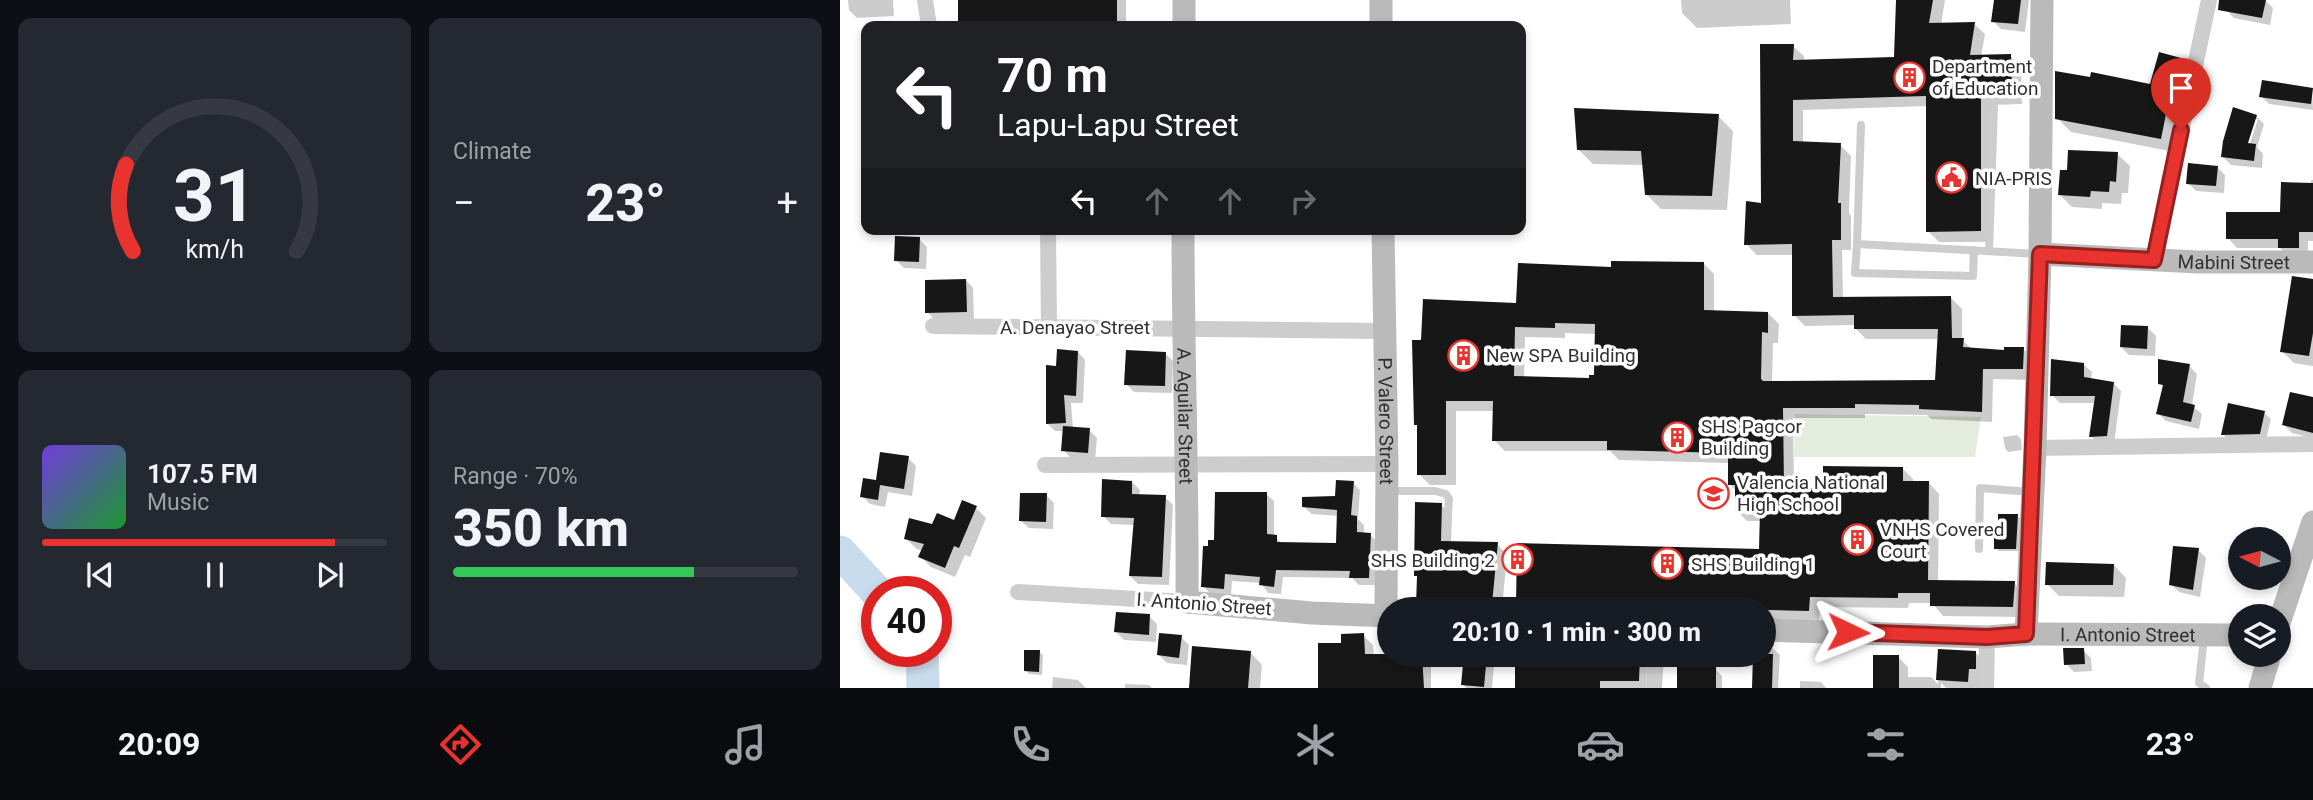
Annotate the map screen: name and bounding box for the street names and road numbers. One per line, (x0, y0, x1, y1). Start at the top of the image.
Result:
street label: Mabini Street (2177, 249, 2290, 274)
street label: A. Denayao Street (1000, 316, 1150, 339)
street label: A. Aguilar Street (1173, 348, 1198, 484)
street label: P. Valero Street (1374, 357, 1399, 485)
street label: I. Antonio Street (1136, 588, 1272, 620)
street label: I. Antonio Street (2060, 623, 2196, 646)

